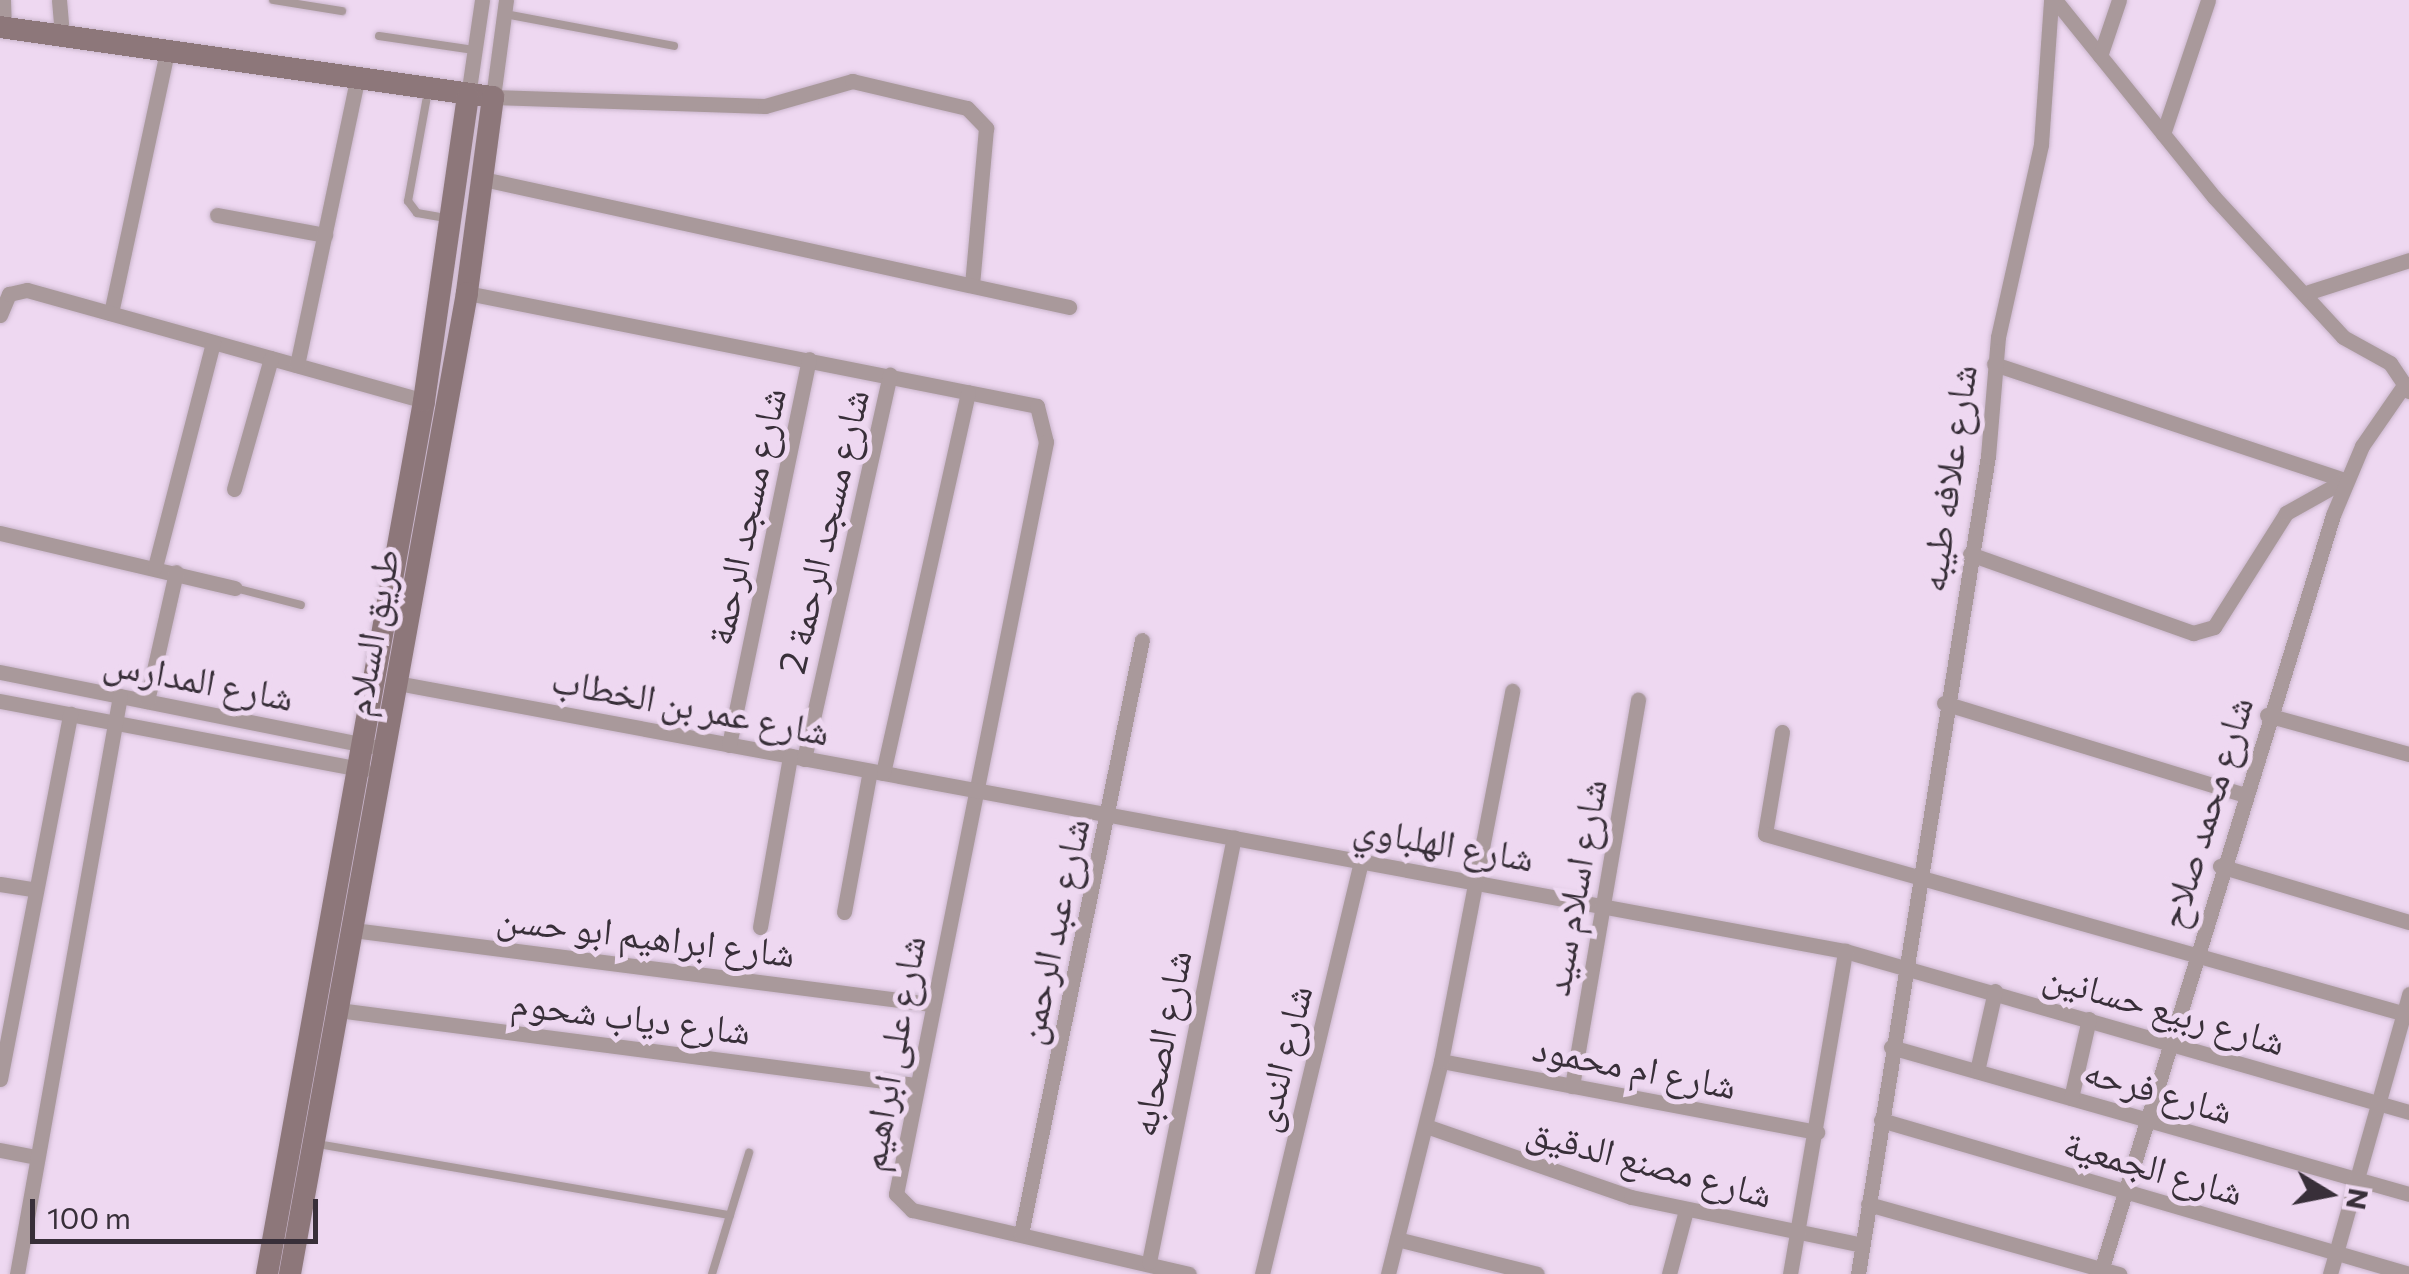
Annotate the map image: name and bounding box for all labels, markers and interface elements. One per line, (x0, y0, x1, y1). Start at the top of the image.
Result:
street label: شارع علافه طيبه (1907, 361, 1985, 595)
street label: شارع مسجد الرحمة (694, 383, 794, 649)
street label: شارع مسجد الرحمة 2 (767, 384, 877, 678)
street label: طريق السلام (333, 545, 407, 719)
street label: شارع المدارس (100, 637, 298, 719)
street label: شارع عمر بن الخطاب (548, 655, 834, 753)
street label: شارع محمد صلاح (2147, 690, 2261, 934)
street label: شارع اسلام سيد (1532, 775, 1614, 999)
street label: شارع الهلباوي (1350, 803, 1538, 879)
street label: شارع عبد الرحمن (1005, 814, 1097, 1048)
street label: شارع ابراهيم ابو حسن (494, 893, 798, 975)
street label: شارع على ابراهيم (847, 932, 933, 1174)
street label: شارع الصحابه (1119, 946, 1199, 1140)
street label: شارع ربيع حسانين (2039, 951, 2291, 1063)
street label: شارع دياب شحوم (509, 978, 753, 1052)
street label: شارع الندى (1240, 980, 1320, 1136)
street label: شارع ام محمود (1529, 1023, 1741, 1107)
street label: شارع فرحه (2080, 1046, 2238, 1132)
street label: شارع مصنع الدقيق (1522, 1106, 1778, 1216)
street label: شارع الجمعية (2059, 1119, 2249, 1213)
north arrow (2279, 1144, 2379, 1244)
scale bar (35, 1179, 322, 1241)
text: N (2340, 1186, 2377, 1213)
text: 100 m (47, 1198, 131, 1235)

